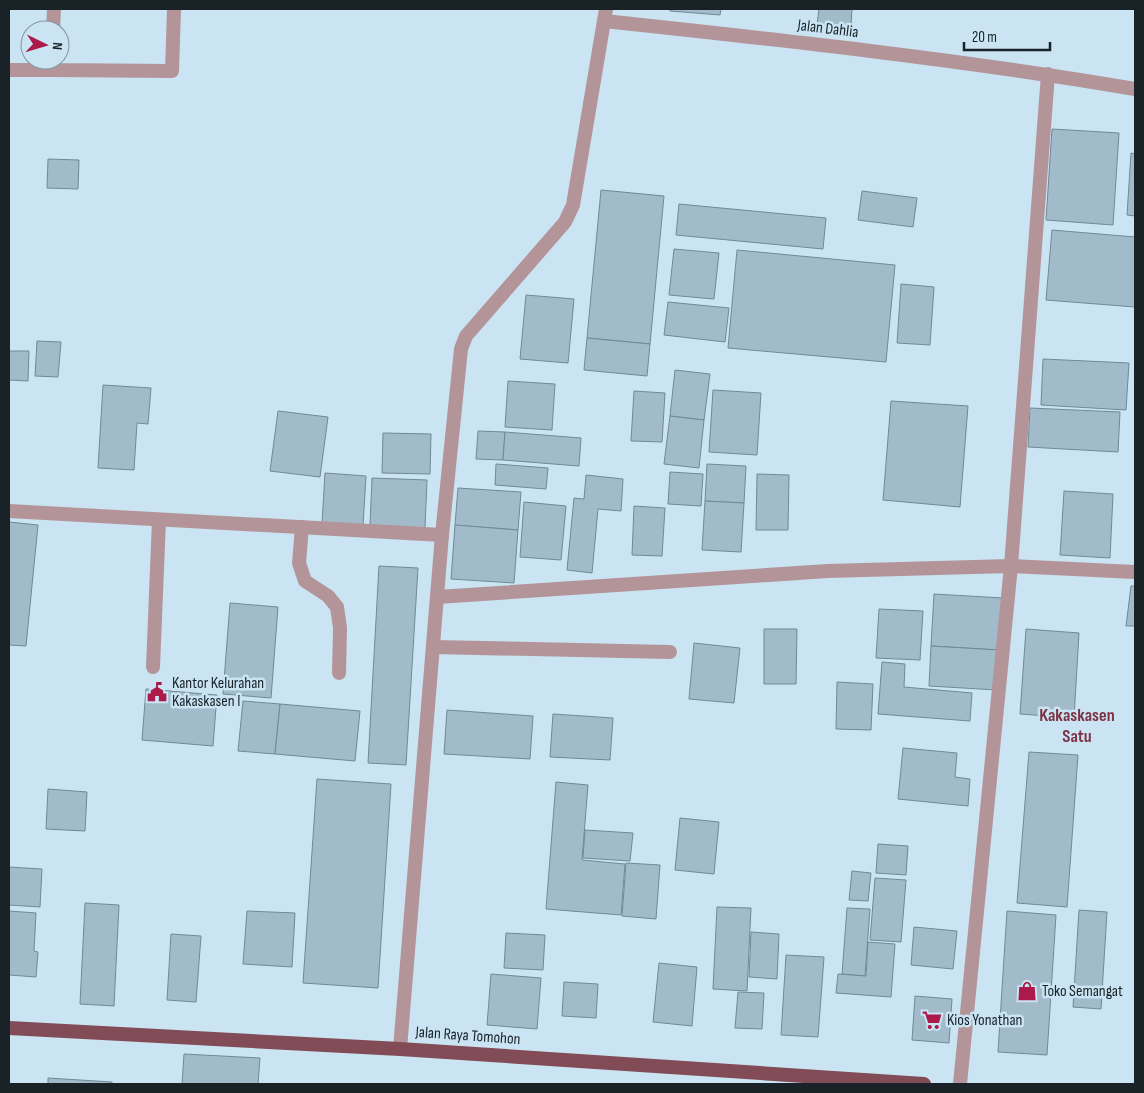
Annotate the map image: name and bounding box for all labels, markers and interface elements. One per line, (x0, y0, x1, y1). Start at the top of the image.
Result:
street label: Jalan Dahlia (795, 16, 860, 42)
north arrow (20, 20, 70, 70)
scale bar (964, 20, 1050, 52)
text: 20 m (972, 28, 997, 47)
text: N (49, 42, 66, 51)
place label: Kantor Kelurahan Kakaskasen I (172, 674, 264, 711)
public building icon: Kantor Kelurahan Kakaskasen I (146, 681, 168, 703)
district label: Kakaskasen Satu (1039, 705, 1115, 747)
shop icon: Toko Semangat (1016, 980, 1038, 1002)
place label: Toko Semangat (1042, 982, 1123, 1001)
supermarket icon: Kios Yonathan (921, 1009, 943, 1031)
place label: Kios Yonathan (947, 1011, 1022, 1030)
street label: Jalan Raya Tomohon (414, 1023, 521, 1049)

